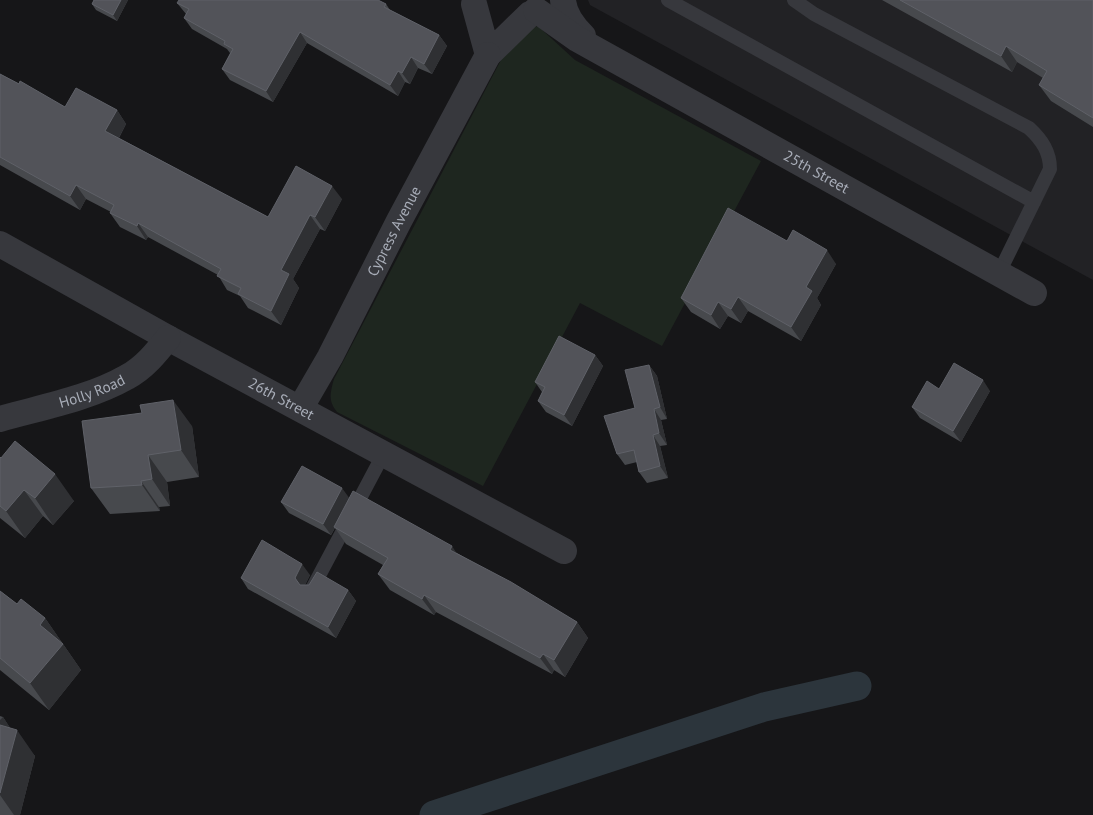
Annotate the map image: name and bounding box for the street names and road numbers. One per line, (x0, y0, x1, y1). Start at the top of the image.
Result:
street label: 25th Street (780, 146, 853, 197)
street label: Cypress Avenue (363, 183, 425, 279)
street label: Holly Road (57, 370, 128, 412)
street label: 26th Street (245, 373, 318, 424)

